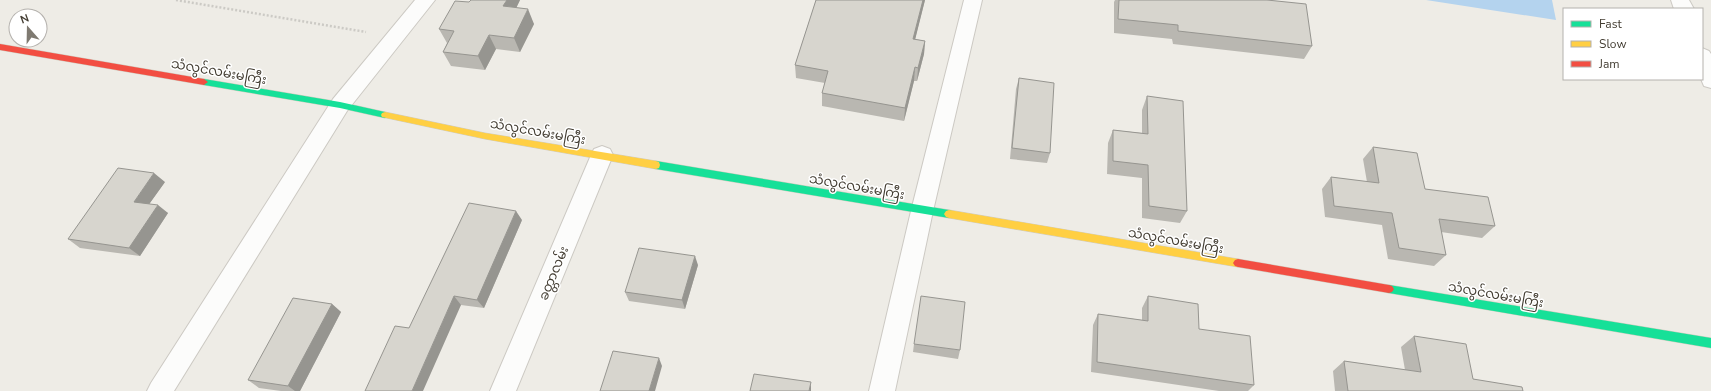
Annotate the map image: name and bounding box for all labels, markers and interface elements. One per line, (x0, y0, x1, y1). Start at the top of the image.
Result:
north arrow (8, 8, 48, 48)
legend (1563, 8, 1703, 80)
text: N (18, 11, 31, 28)
text: Fast (1599, 16, 1622, 32)
text: Slow (1599, 36, 1627, 52)
street label: သံလွင်လမ်းမကြီး (170, 55, 268, 90)
text: Jam (1598, 56, 1620, 72)
street label: သံလွင်လမ်းမကြီး (489, 115, 587, 150)
street label: သံလွင်လမ်းမကြီး (808, 170, 906, 205)
street label: သံလွင်လမ်းမကြီး (1127, 224, 1225, 259)
street label: ခတ္တာလမ်း (534, 244, 574, 304)
street label: သံလွင်လမ်းမကြီး (1447, 278, 1545, 313)

